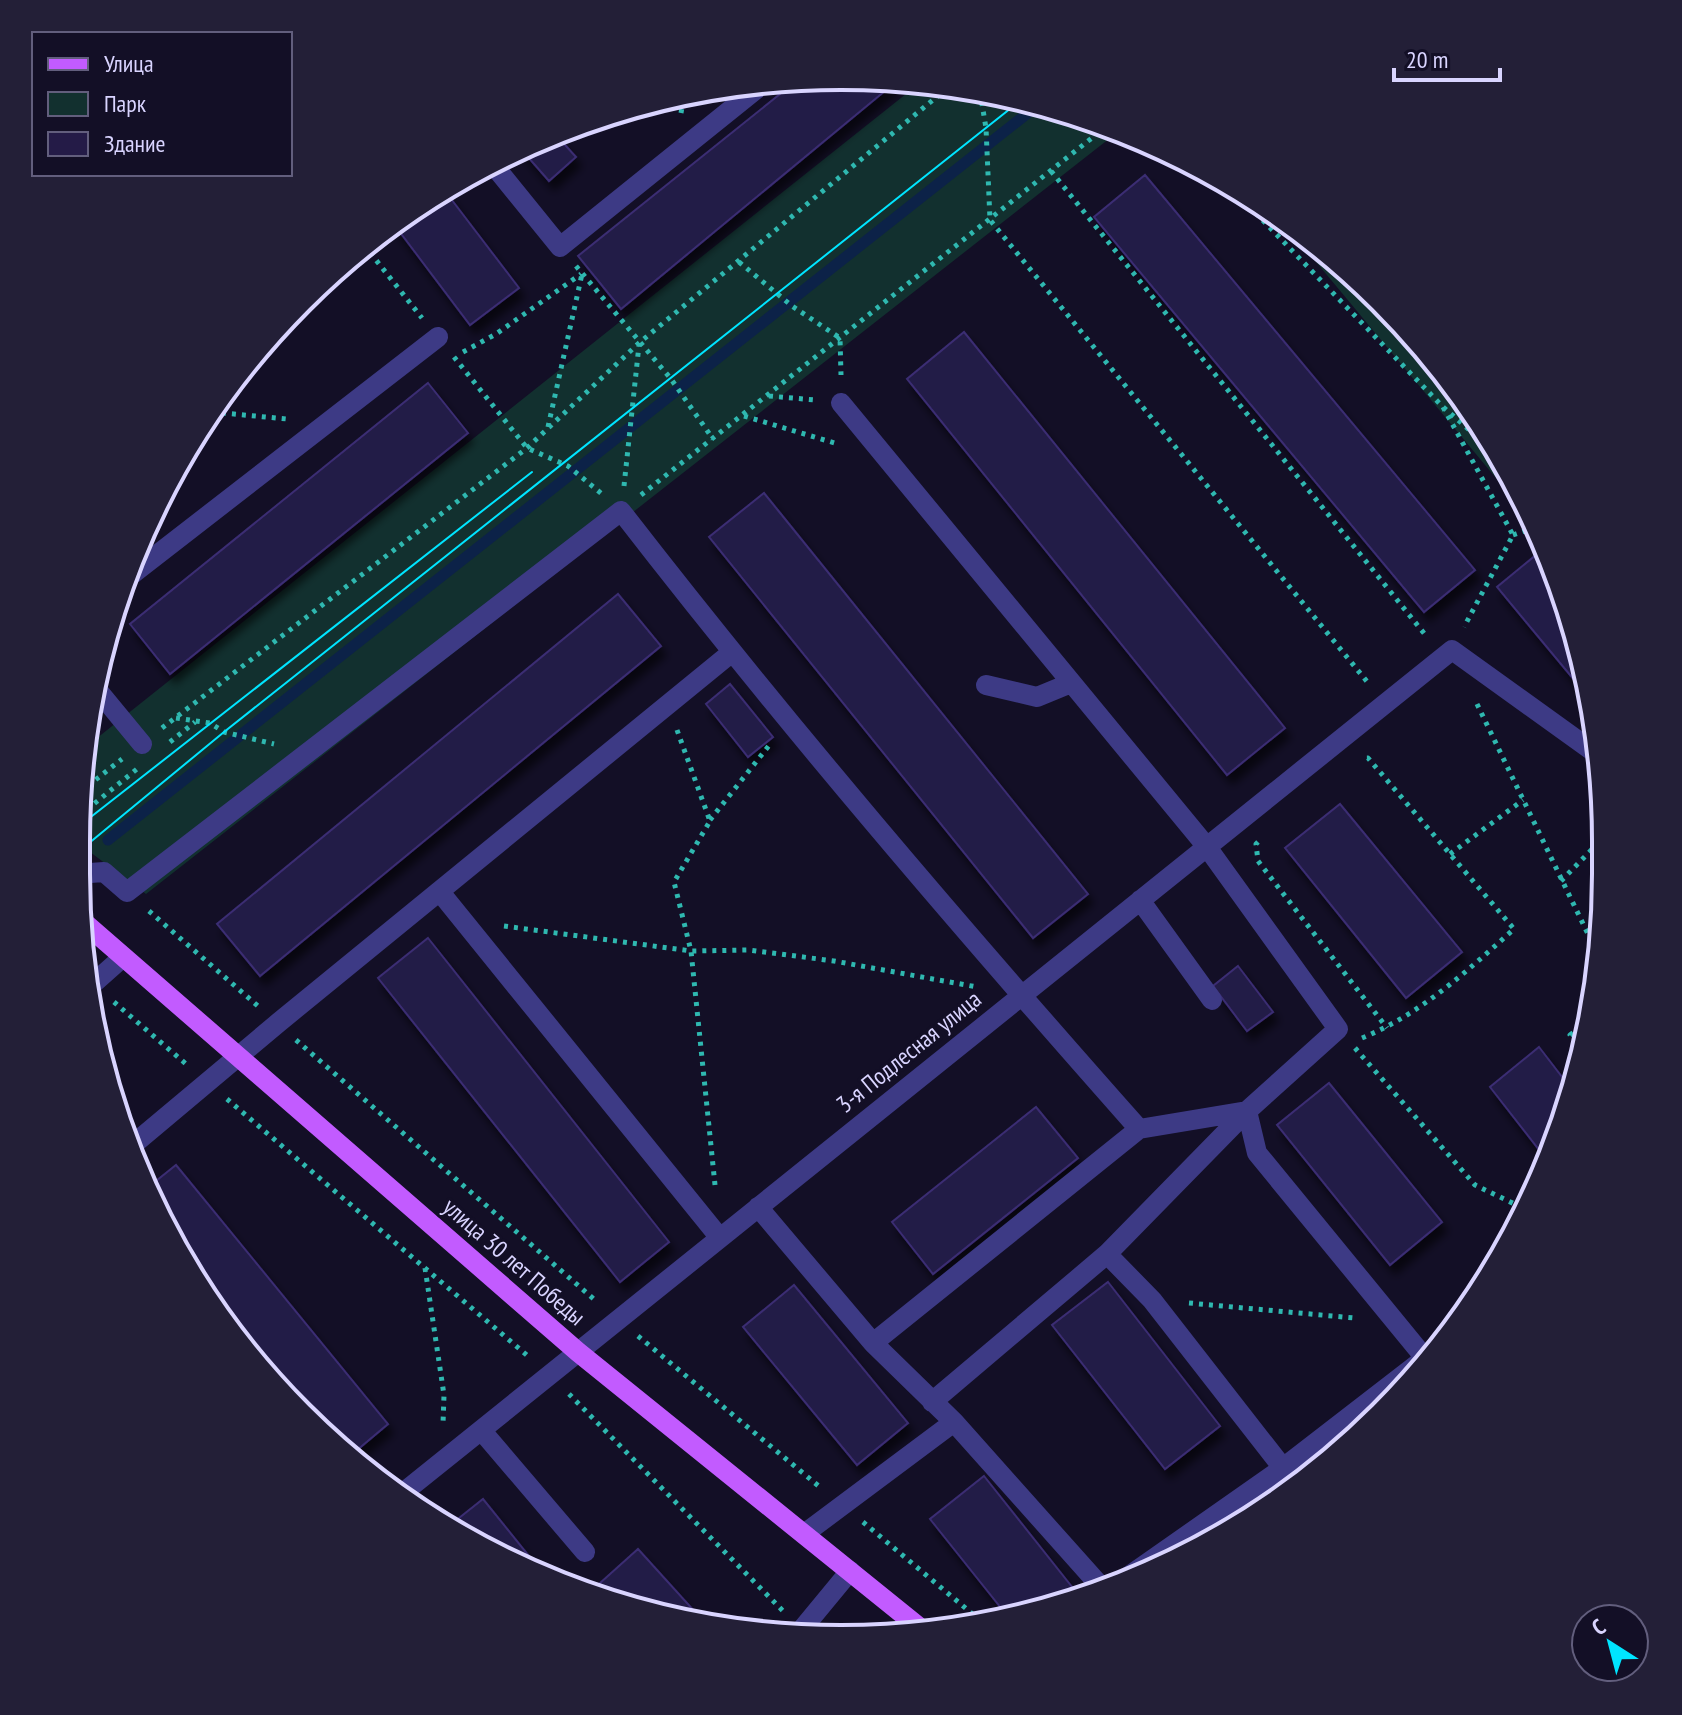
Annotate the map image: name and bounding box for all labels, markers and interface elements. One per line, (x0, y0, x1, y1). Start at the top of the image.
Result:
legend (32, 32, 292, 176)
scale bar (1394, 32, 1500, 82)
text: 20 m (1406, 44, 1448, 75)
text: Улица (104, 48, 154, 79)
text: Парк (104, 88, 147, 119)
text: Здание (104, 128, 165, 159)
street label: 3-я Подлесная улица (830, 984, 987, 1120)
street label: улица 30 лет Победы (437, 1191, 592, 1332)
north arrow (1570, 1603, 1650, 1683)
text: С (1586, 1613, 1611, 1641)

